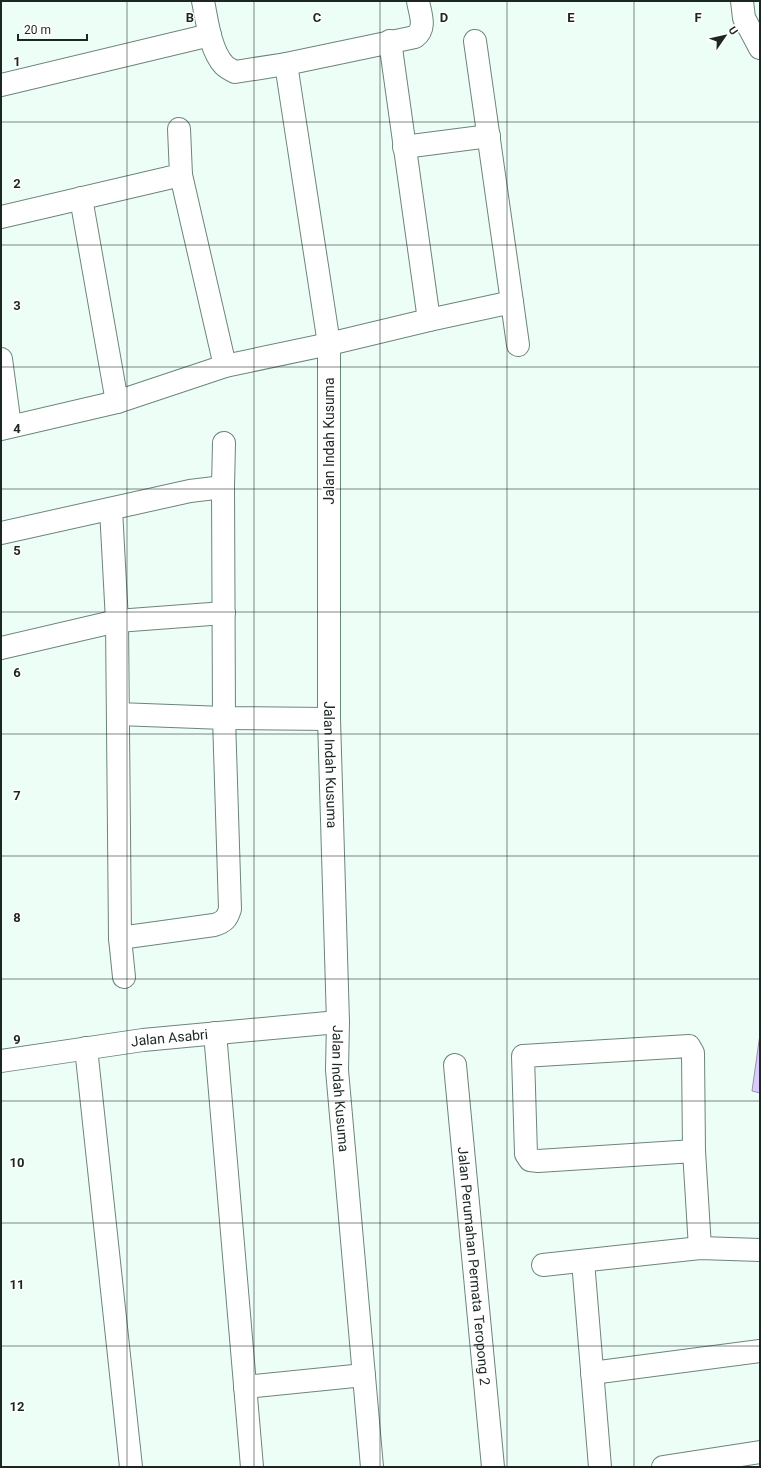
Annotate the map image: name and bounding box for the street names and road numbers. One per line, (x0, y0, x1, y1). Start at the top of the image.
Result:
street label: Jalan Indah Kusuma (321, 378, 337, 504)
street label: Jalan Indah Kusuma (321, 701, 340, 828)
street label: Jalan Indah Kusuma (329, 1025, 352, 1153)
street label: Jalan Asabri (130, 1026, 209, 1050)
street label: Jalan Perumahan Permata Teropong 2 (455, 1146, 493, 1386)

